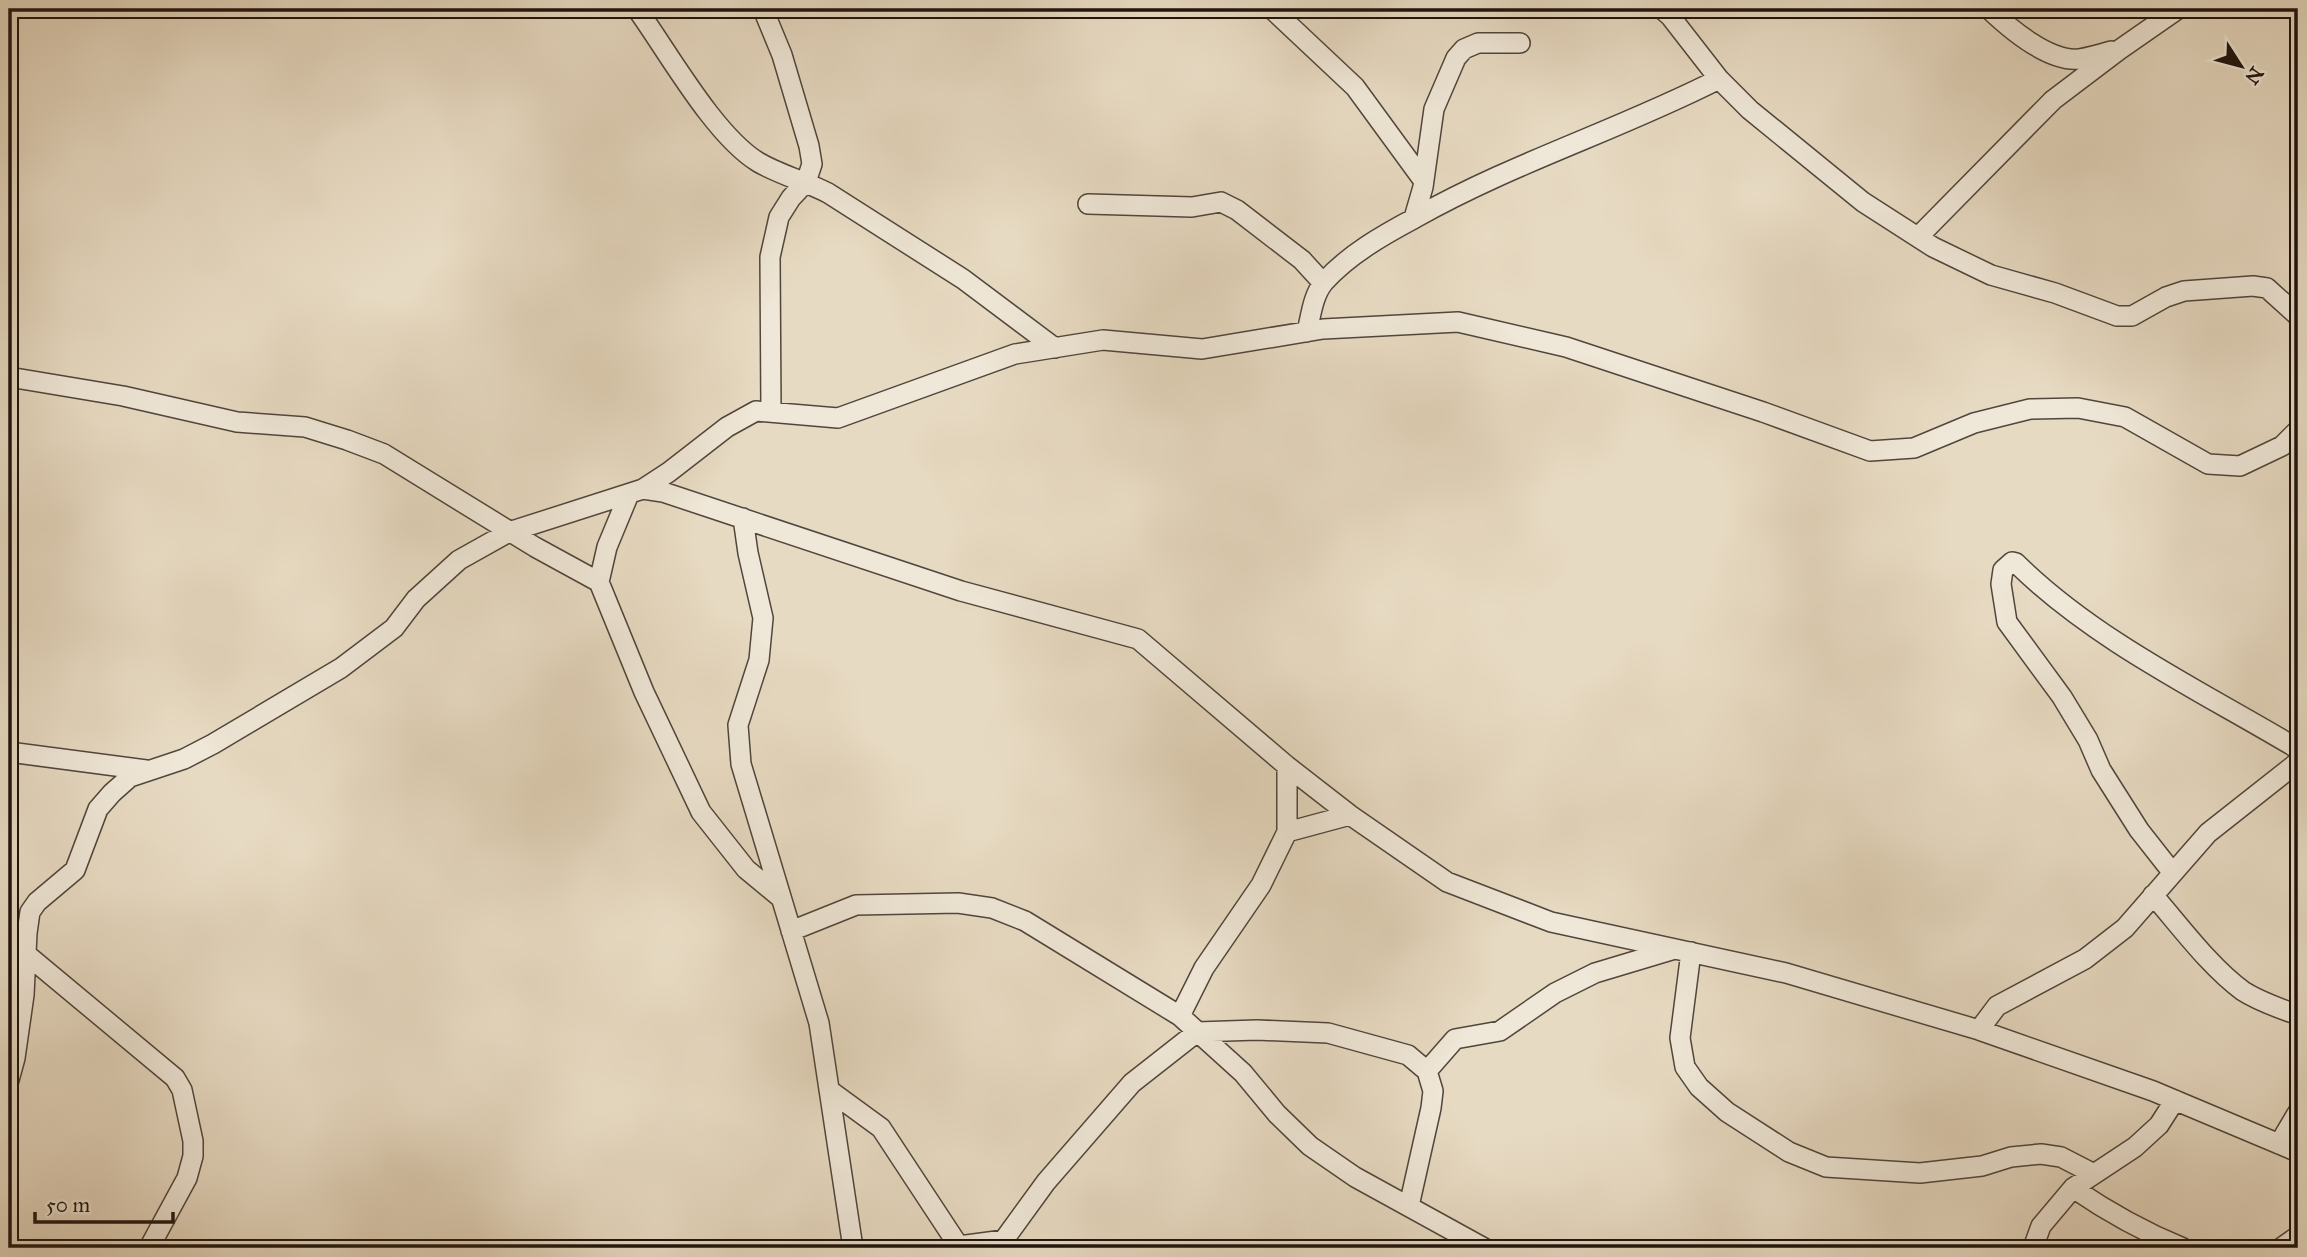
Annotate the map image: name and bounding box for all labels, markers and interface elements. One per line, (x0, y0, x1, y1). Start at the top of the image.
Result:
north arrow (2206, 32, 2276, 102)
text: N (2240, 62, 2268, 89)
scale bar (35, 1180, 173, 1224)
text: 50 m (46, 1192, 91, 1218)

